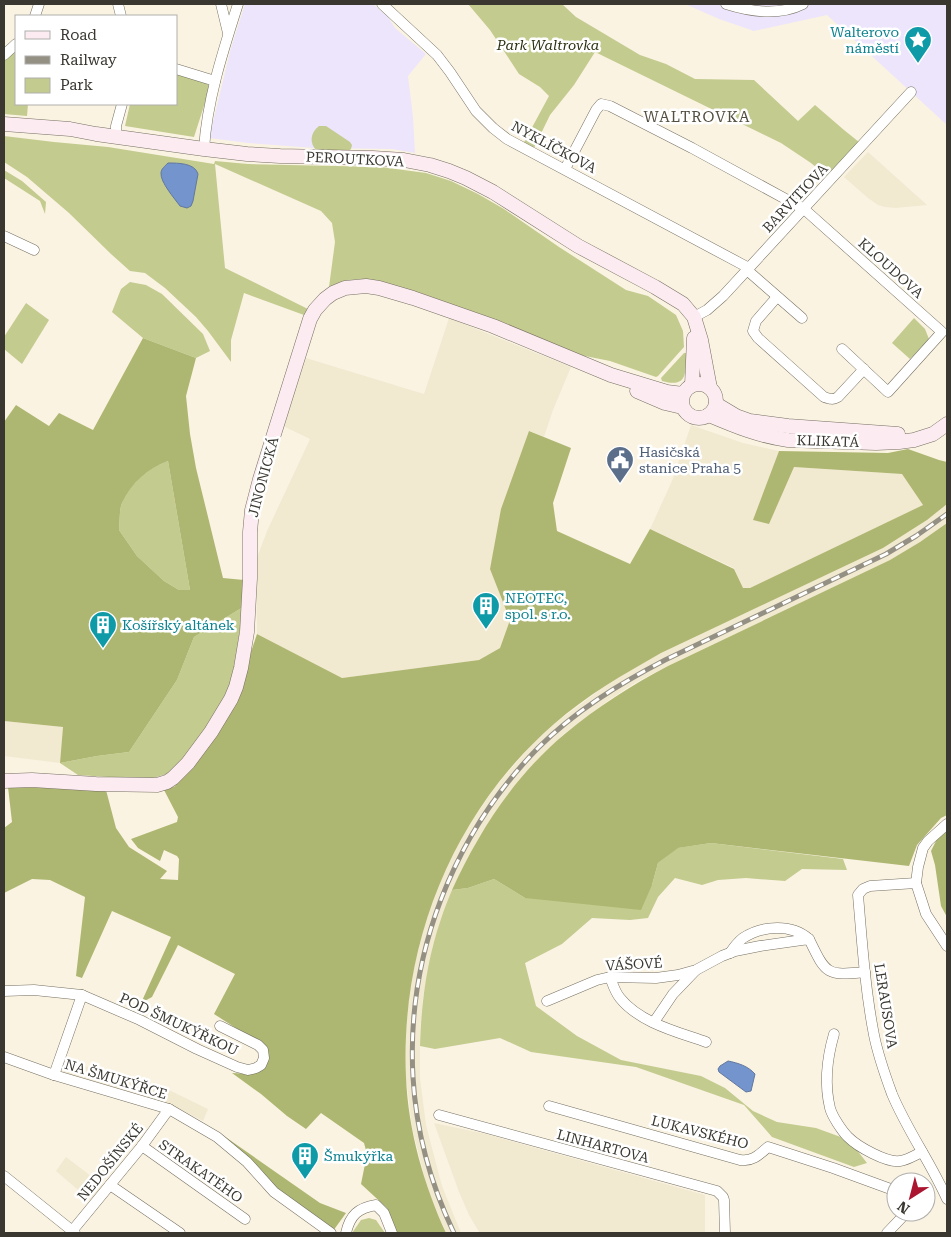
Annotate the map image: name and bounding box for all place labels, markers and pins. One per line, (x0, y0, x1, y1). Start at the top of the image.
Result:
place label: Walterovo náměstí (830, 24, 900, 56)
place icon: Walterovo náměstí (903, 25, 933, 64)
place label: Hasičská stanice Praha 5 (639, 444, 741, 476)
public building icon: Hasičská stanice Praha 5 (605, 445, 635, 484)
place label: NEOTEC, spol. s r.o. (505, 590, 571, 622)
building icon: NEOTEC, spol. s r.o. (471, 591, 501, 630)
building icon: Košířský altánek (88, 610, 118, 649)
place label: Košířský altánek (122, 617, 235, 633)
building icon: Šmukýřka (290, 1141, 320, 1180)
place label: Šmukýřka (324, 1148, 393, 1164)

